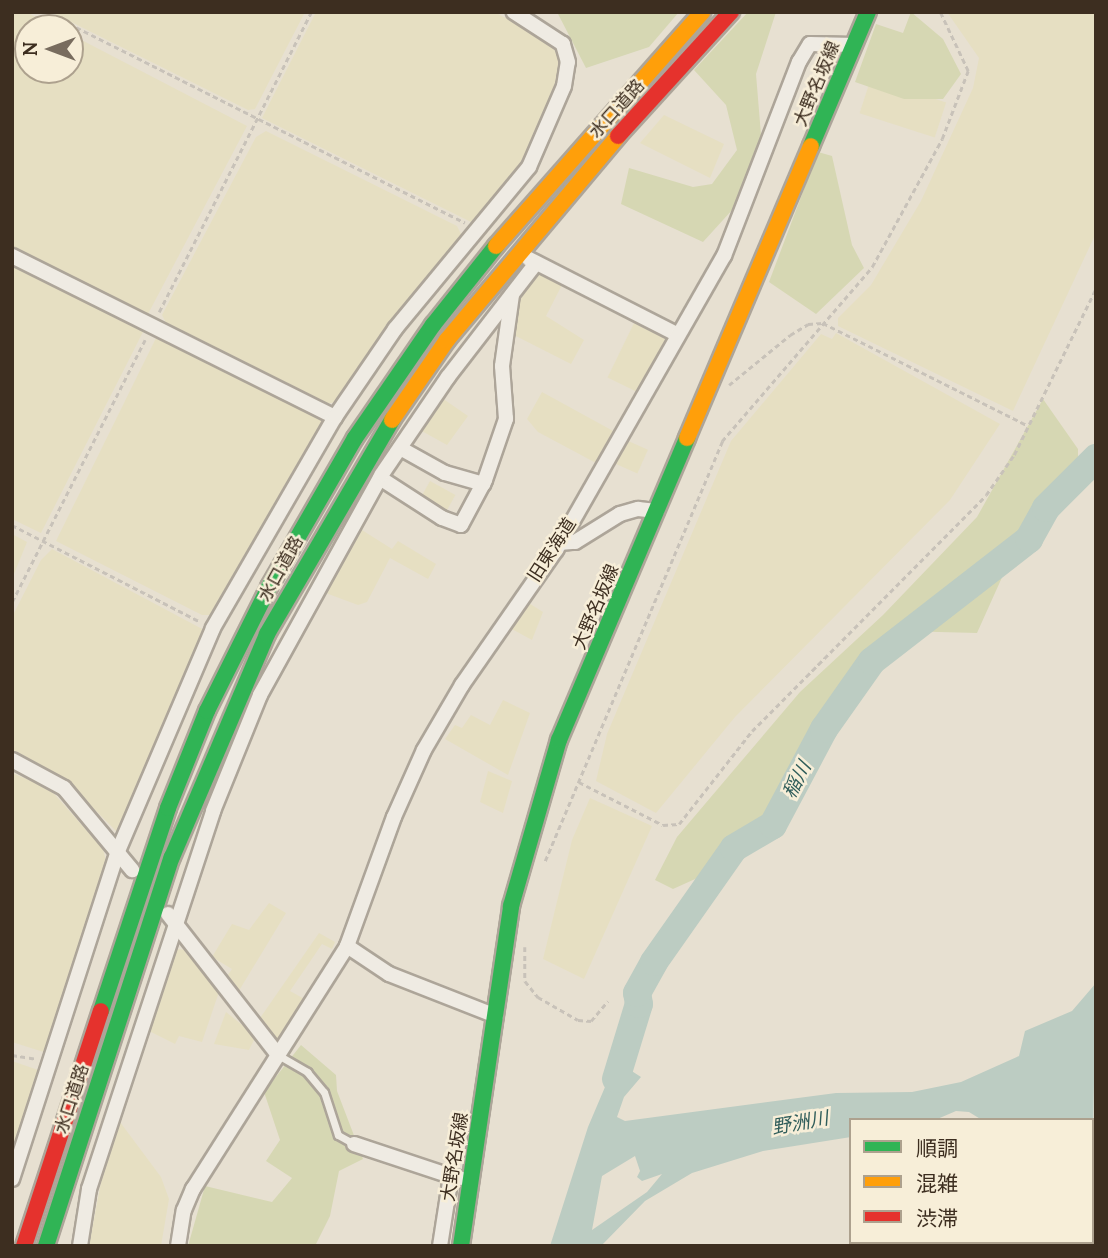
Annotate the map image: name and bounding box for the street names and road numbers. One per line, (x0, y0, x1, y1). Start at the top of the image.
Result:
street label: 大野名坂線 (789, 38, 845, 130)
street label: 水口道路 (585, 75, 649, 143)
street label: 旧東海道 (523, 514, 581, 586)
street label: 水口道路 (254, 532, 308, 606)
street label: 大野名坂線 (568, 561, 624, 653)
street label: 水口道路 (51, 1061, 93, 1137)
street label: 大野名坂線 (437, 1111, 473, 1203)

